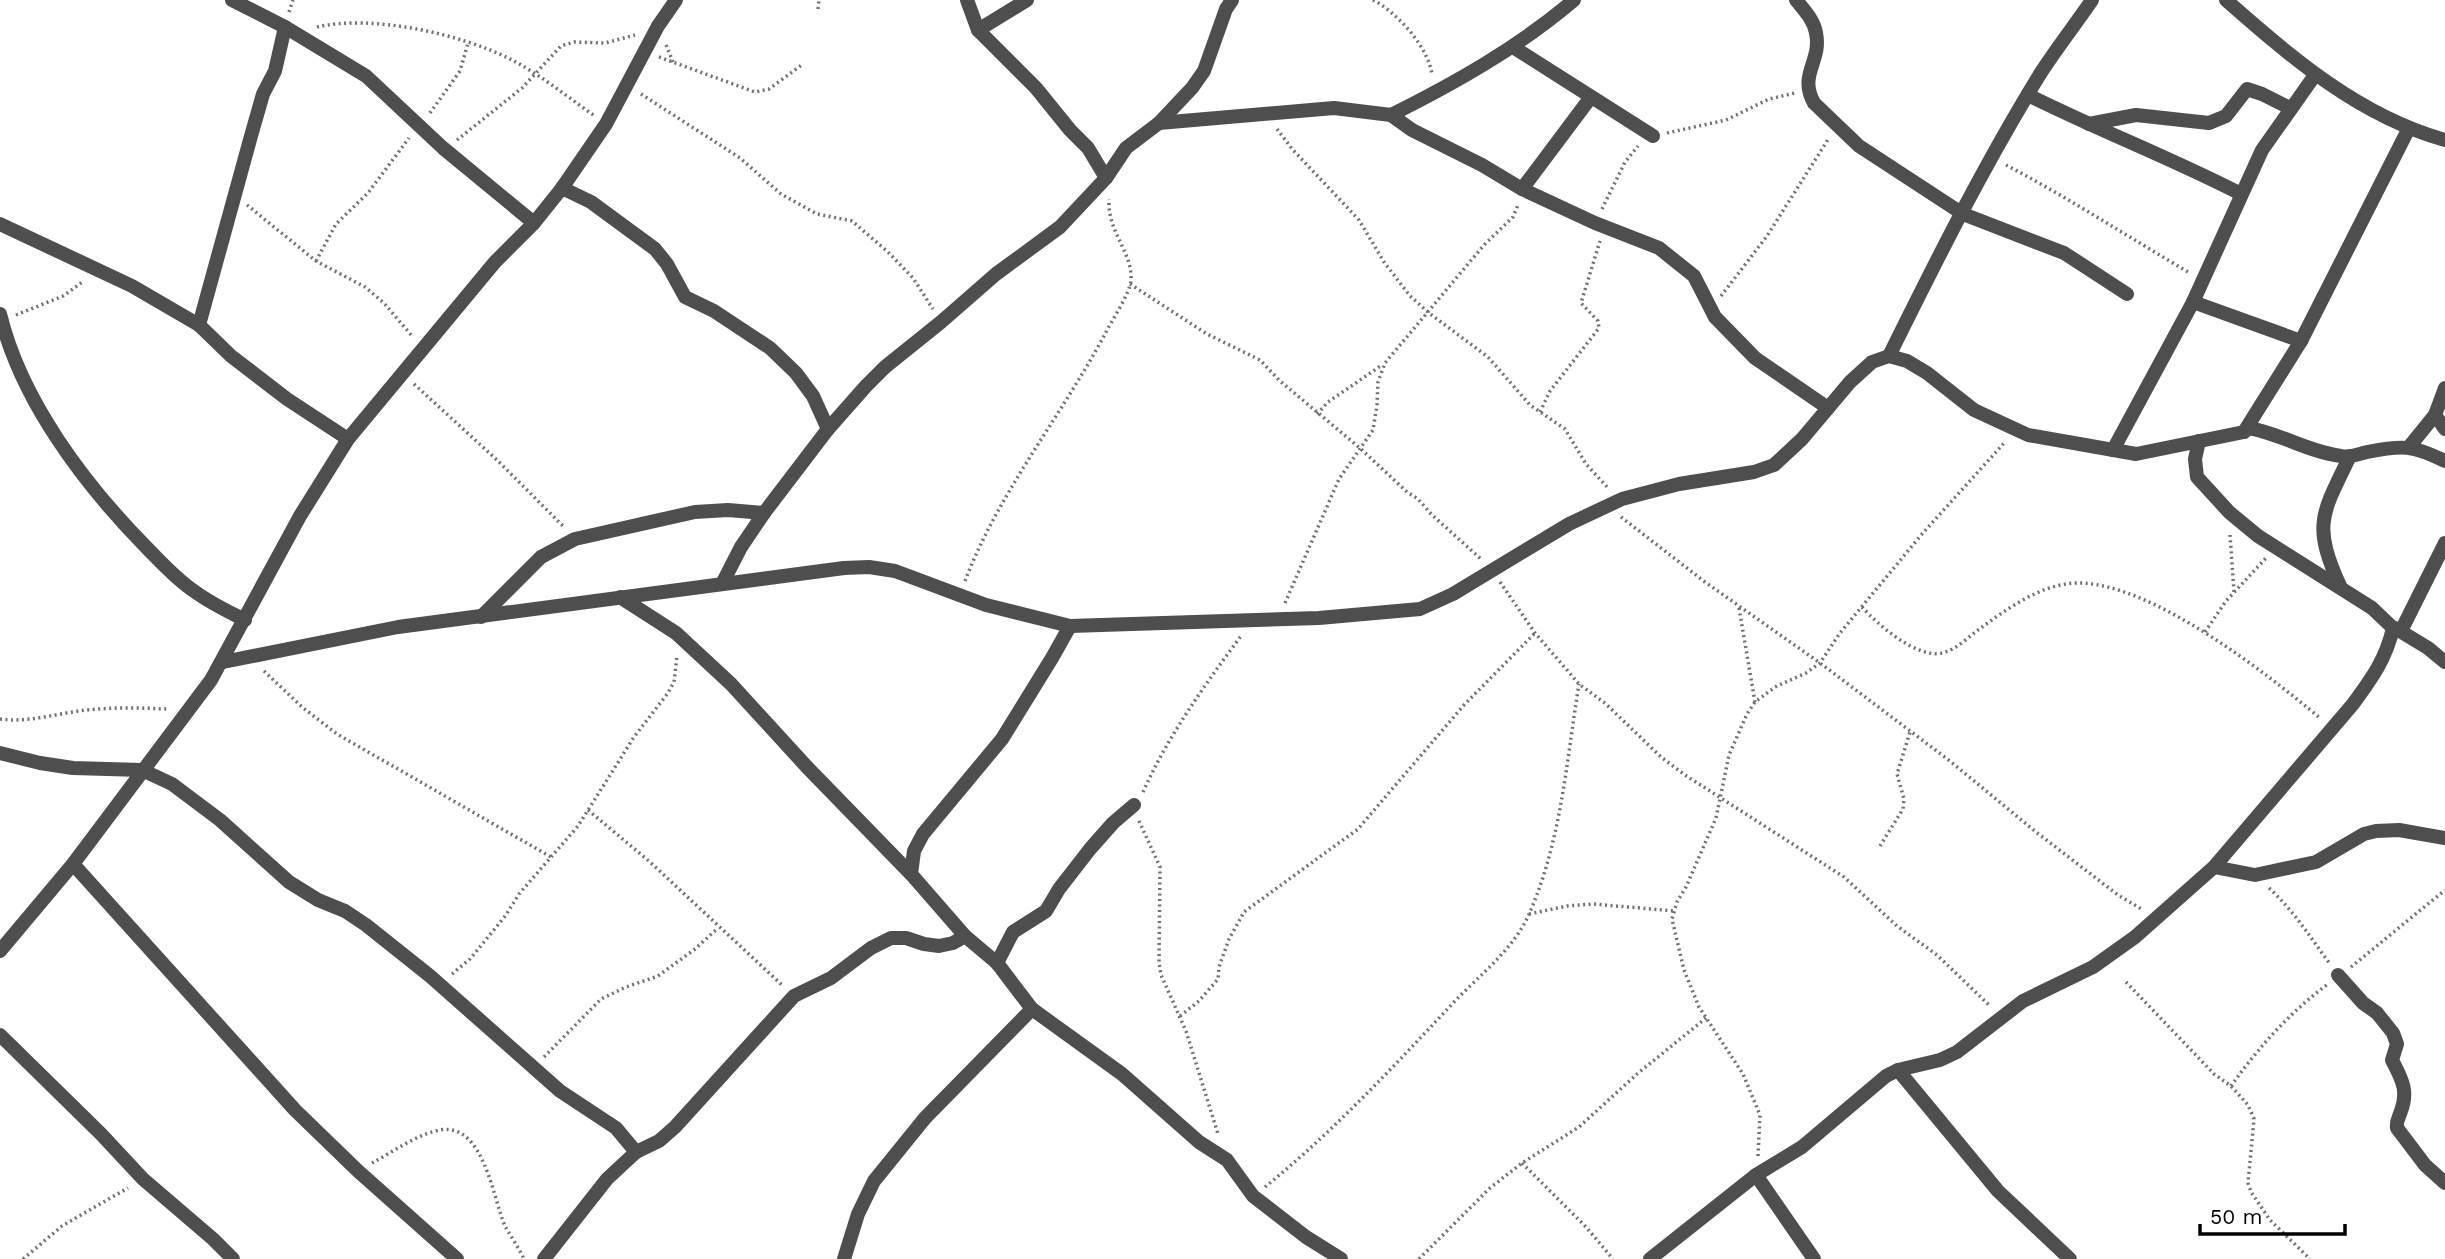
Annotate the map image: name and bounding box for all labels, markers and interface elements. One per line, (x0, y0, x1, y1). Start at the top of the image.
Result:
scale bar (2200, 1192, 2345, 1236)
text: 50 m (2210, 1204, 2262, 1229)

